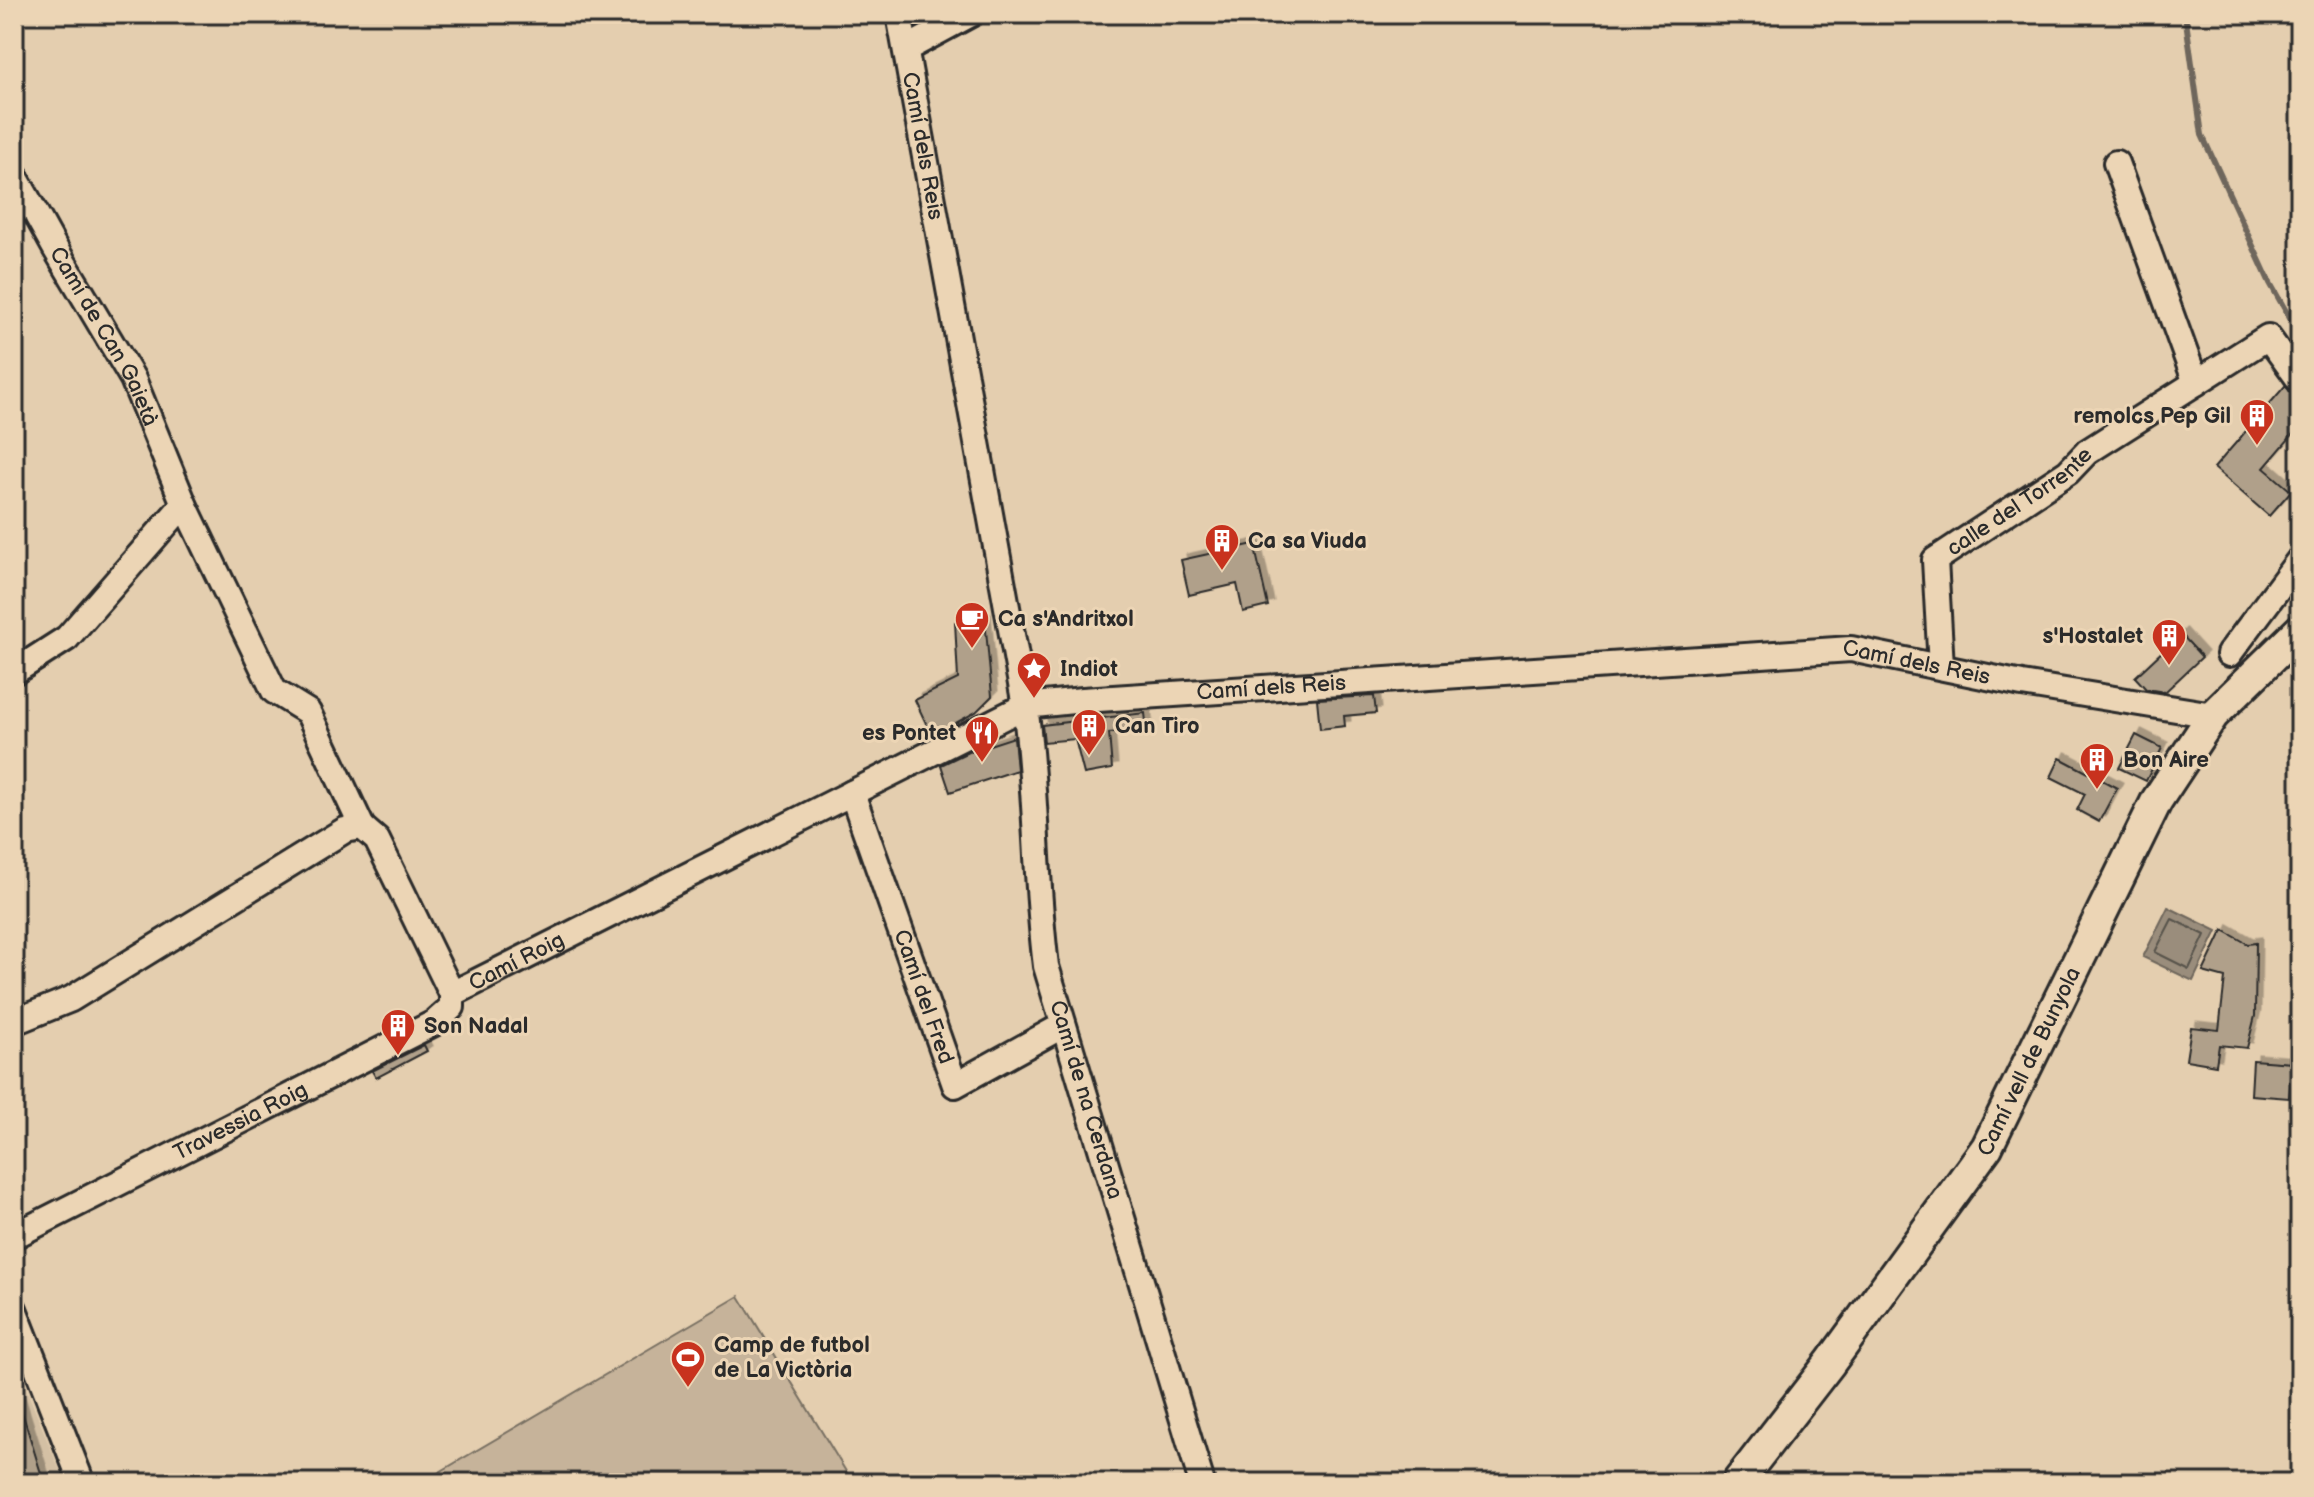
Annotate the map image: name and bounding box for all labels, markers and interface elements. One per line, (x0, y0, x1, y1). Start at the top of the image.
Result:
street label: Camí dels Reis (896, 70, 950, 222)
street label: Camí de Can Gaietà (44, 242, 164, 430)
building icon: remolcs Pep Gil (2238, 397, 2276, 447)
place label: remolcs Pep Gil (2073, 403, 2231, 430)
street label: calle del Torrente (1942, 441, 2098, 562)
building icon: Ca sa Viuda (1203, 522, 1241, 572)
place label: Ca sa Viuda (1248, 528, 1367, 555)
cafe icon: Ca s'Andritxol (953, 600, 991, 650)
place label: Ca s'Andritxol (998, 606, 1134, 633)
building icon: s'Hostalet (2150, 617, 2188, 667)
place label: s'Hostalet (2042, 623, 2144, 650)
street label: Camí dels Reis (1842, 635, 1993, 691)
place icon: Indiot (1015, 650, 1053, 700)
place label: Indiot (1060, 656, 1119, 683)
street label: Camí dels Reis (1196, 669, 1347, 706)
building icon: Can Tiro (1070, 707, 1108, 757)
place label: Can Tiro (1115, 713, 1199, 740)
restaurant icon: es Pontet (963, 714, 1001, 764)
place label: es Pontet (862, 720, 957, 747)
building icon: Bon Aire (2078, 741, 2116, 791)
place label: Bon Aire (2123, 747, 2209, 774)
street label: Camí Roig (464, 926, 569, 997)
street label: Camí del Fred (888, 926, 960, 1067)
street label: Camí vell de Bunyola (1971, 963, 2087, 1162)
street label: Camí de na Cerdana (1044, 997, 1129, 1202)
building icon: Son Nadal (379, 1007, 417, 1057)
place label: Son Nadal (424, 1013, 528, 1040)
street label: Travessia Roig (169, 1076, 312, 1166)
place label: Camp de futbol de La Victòria (714, 1332, 870, 1384)
sports icon: Camp de futbol de La Victòria (669, 1339, 707, 1389)

